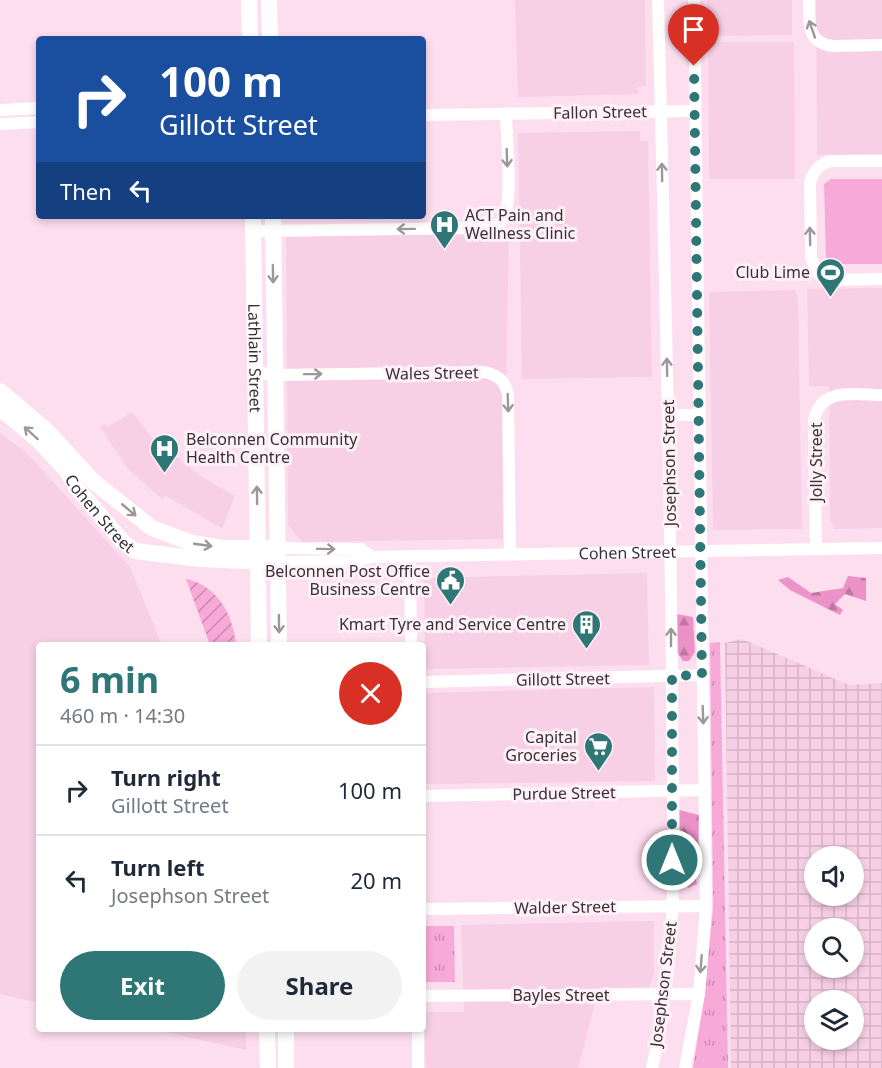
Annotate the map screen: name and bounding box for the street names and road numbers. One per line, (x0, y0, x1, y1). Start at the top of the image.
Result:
street label: Fallon Street (553, 100, 647, 124)
street label: Lathlain Street (243, 303, 267, 413)
street label: Wales Street (385, 361, 479, 385)
street label: Josephson Street (657, 399, 681, 528)
street label: Jolly Street (805, 422, 827, 504)
street label: Cohen Street (60, 470, 139, 558)
street label: Cohen Street (578, 541, 677, 564)
street label: Gillott Street (516, 667, 610, 691)
street label: Purdue Street (512, 781, 616, 805)
street label: Walder Street (514, 895, 616, 919)
street label: Josephson Street (644, 920, 682, 1050)
street label: Bayles Street (512, 984, 610, 1006)

